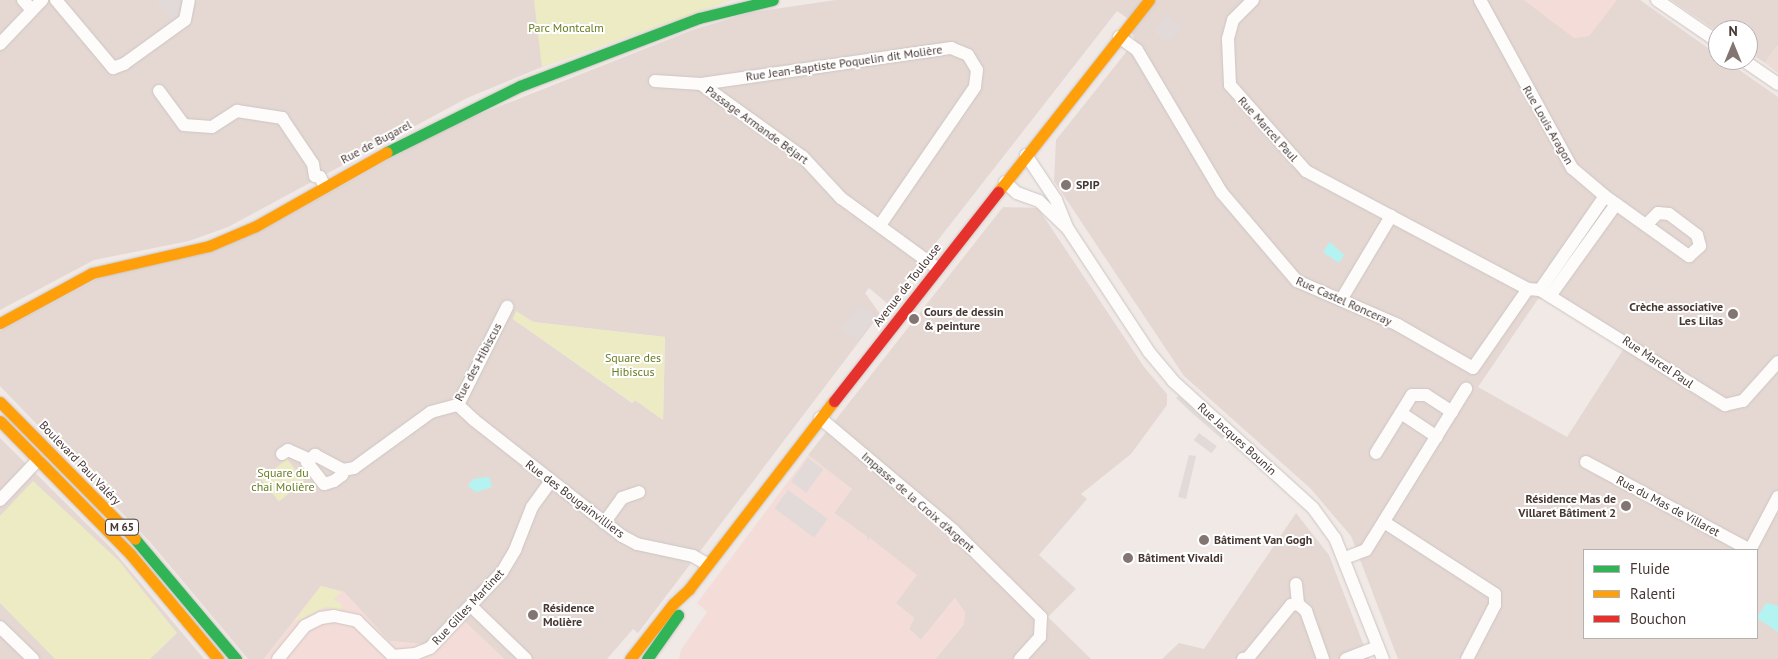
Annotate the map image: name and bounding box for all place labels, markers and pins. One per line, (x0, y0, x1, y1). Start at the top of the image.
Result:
place label: SPIP (1076, 178, 1100, 192)
marker: SPIP (1060, 179, 1072, 191)
place label: Crèche associative Les Lilas (1629, 300, 1723, 328)
place label: Cours de dessin & peinture (924, 305, 1004, 333)
marker: Crèche associative Les Lilas (1727, 308, 1739, 320)
marker: Cours de dessin & peinture (908, 313, 920, 325)
place label: Résidence Mas de Villaret Bâtiment 2 (1518, 492, 1616, 520)
marker: Résidence Mas de Villaret Bâtiment 2 (1620, 500, 1632, 512)
place label: Bâtiment Van Gogh (1214, 533, 1313, 547)
marker: Bâtiment Van Gogh (1198, 534, 1210, 546)
place label: Bâtiment Vivaldi (1138, 551, 1223, 565)
marker: Bâtiment Vivaldi (1122, 552, 1134, 564)
place label: Résidence Molière (543, 601, 594, 629)
marker: Résidence Molière (527, 609, 539, 621)

